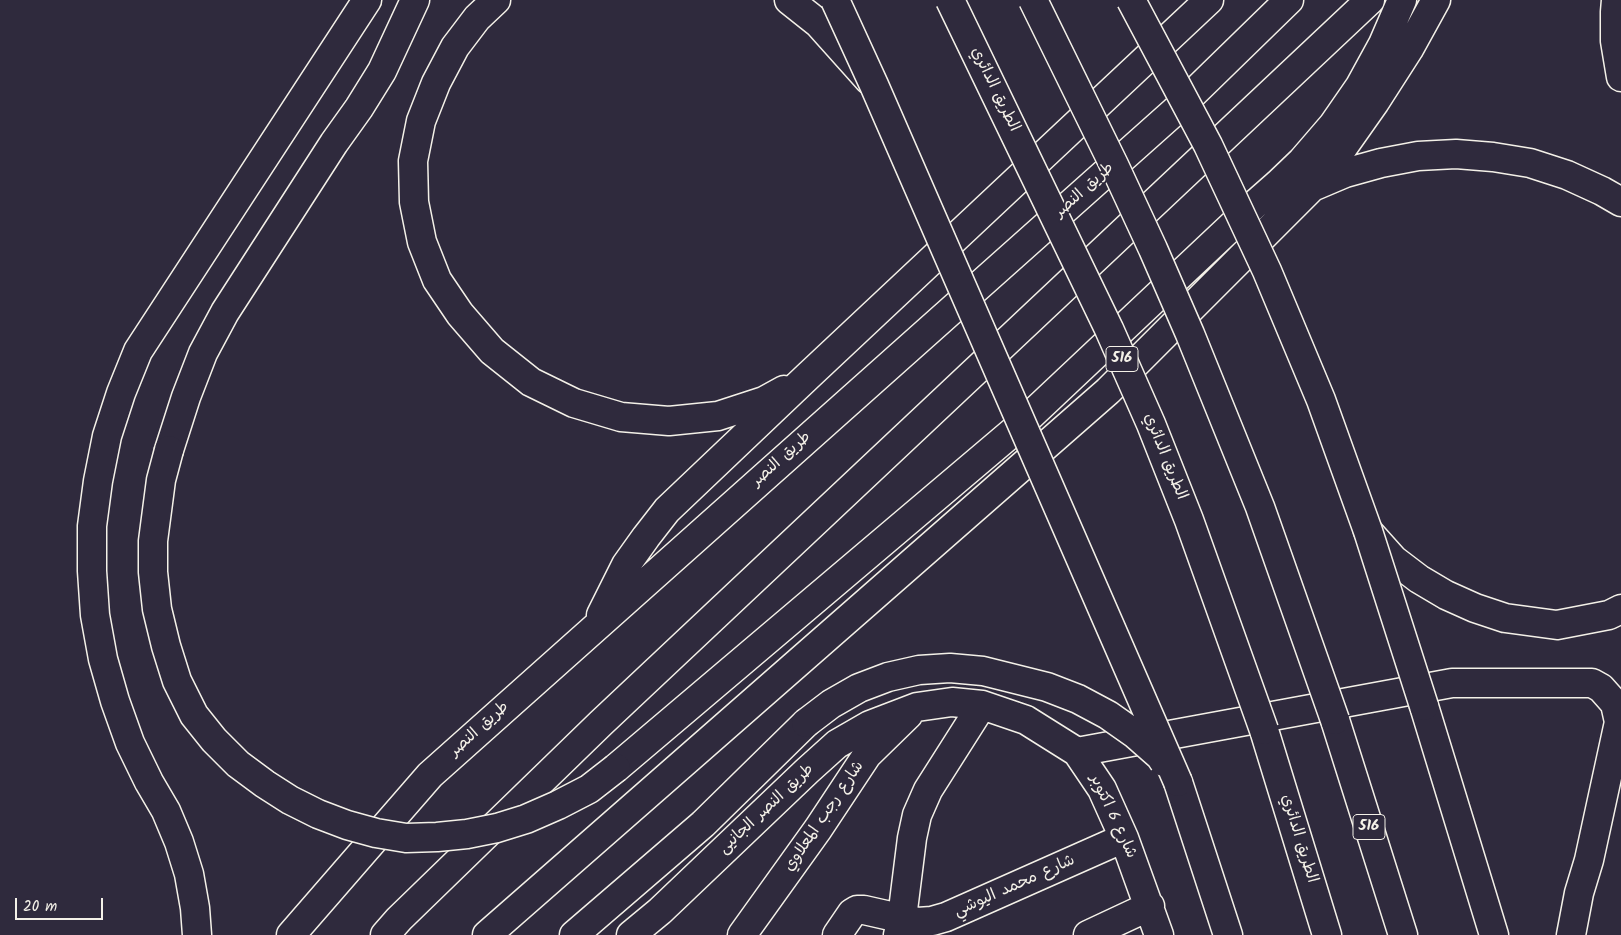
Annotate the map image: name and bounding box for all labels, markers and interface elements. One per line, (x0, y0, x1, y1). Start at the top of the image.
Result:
street label: الطريق الدائري (965, 45, 1023, 135)
street label: طريق النصر (1051, 159, 1119, 223)
road number: 516 (1106, 346, 1138, 372)
street label: الطريق الدائري (1138, 411, 1190, 503)
street label: طريق النصر (748, 428, 816, 492)
street label: طريق النصر (446, 698, 514, 762)
street label: شارع رجب المعلاوي (781, 758, 869, 876)
street label: طريق النصر الجانيى (715, 761, 819, 859)
street label: شارع 6 اكتوبر (1084, 772, 1140, 862)
street label: الطريق الدائري (1275, 792, 1321, 886)
road number: 516 (1353, 814, 1385, 840)
street label: شارع محمد اليوشي (952, 852, 1078, 922)
scale bar (18, 888, 105, 920)
text: 20 m (23, 895, 57, 919)

